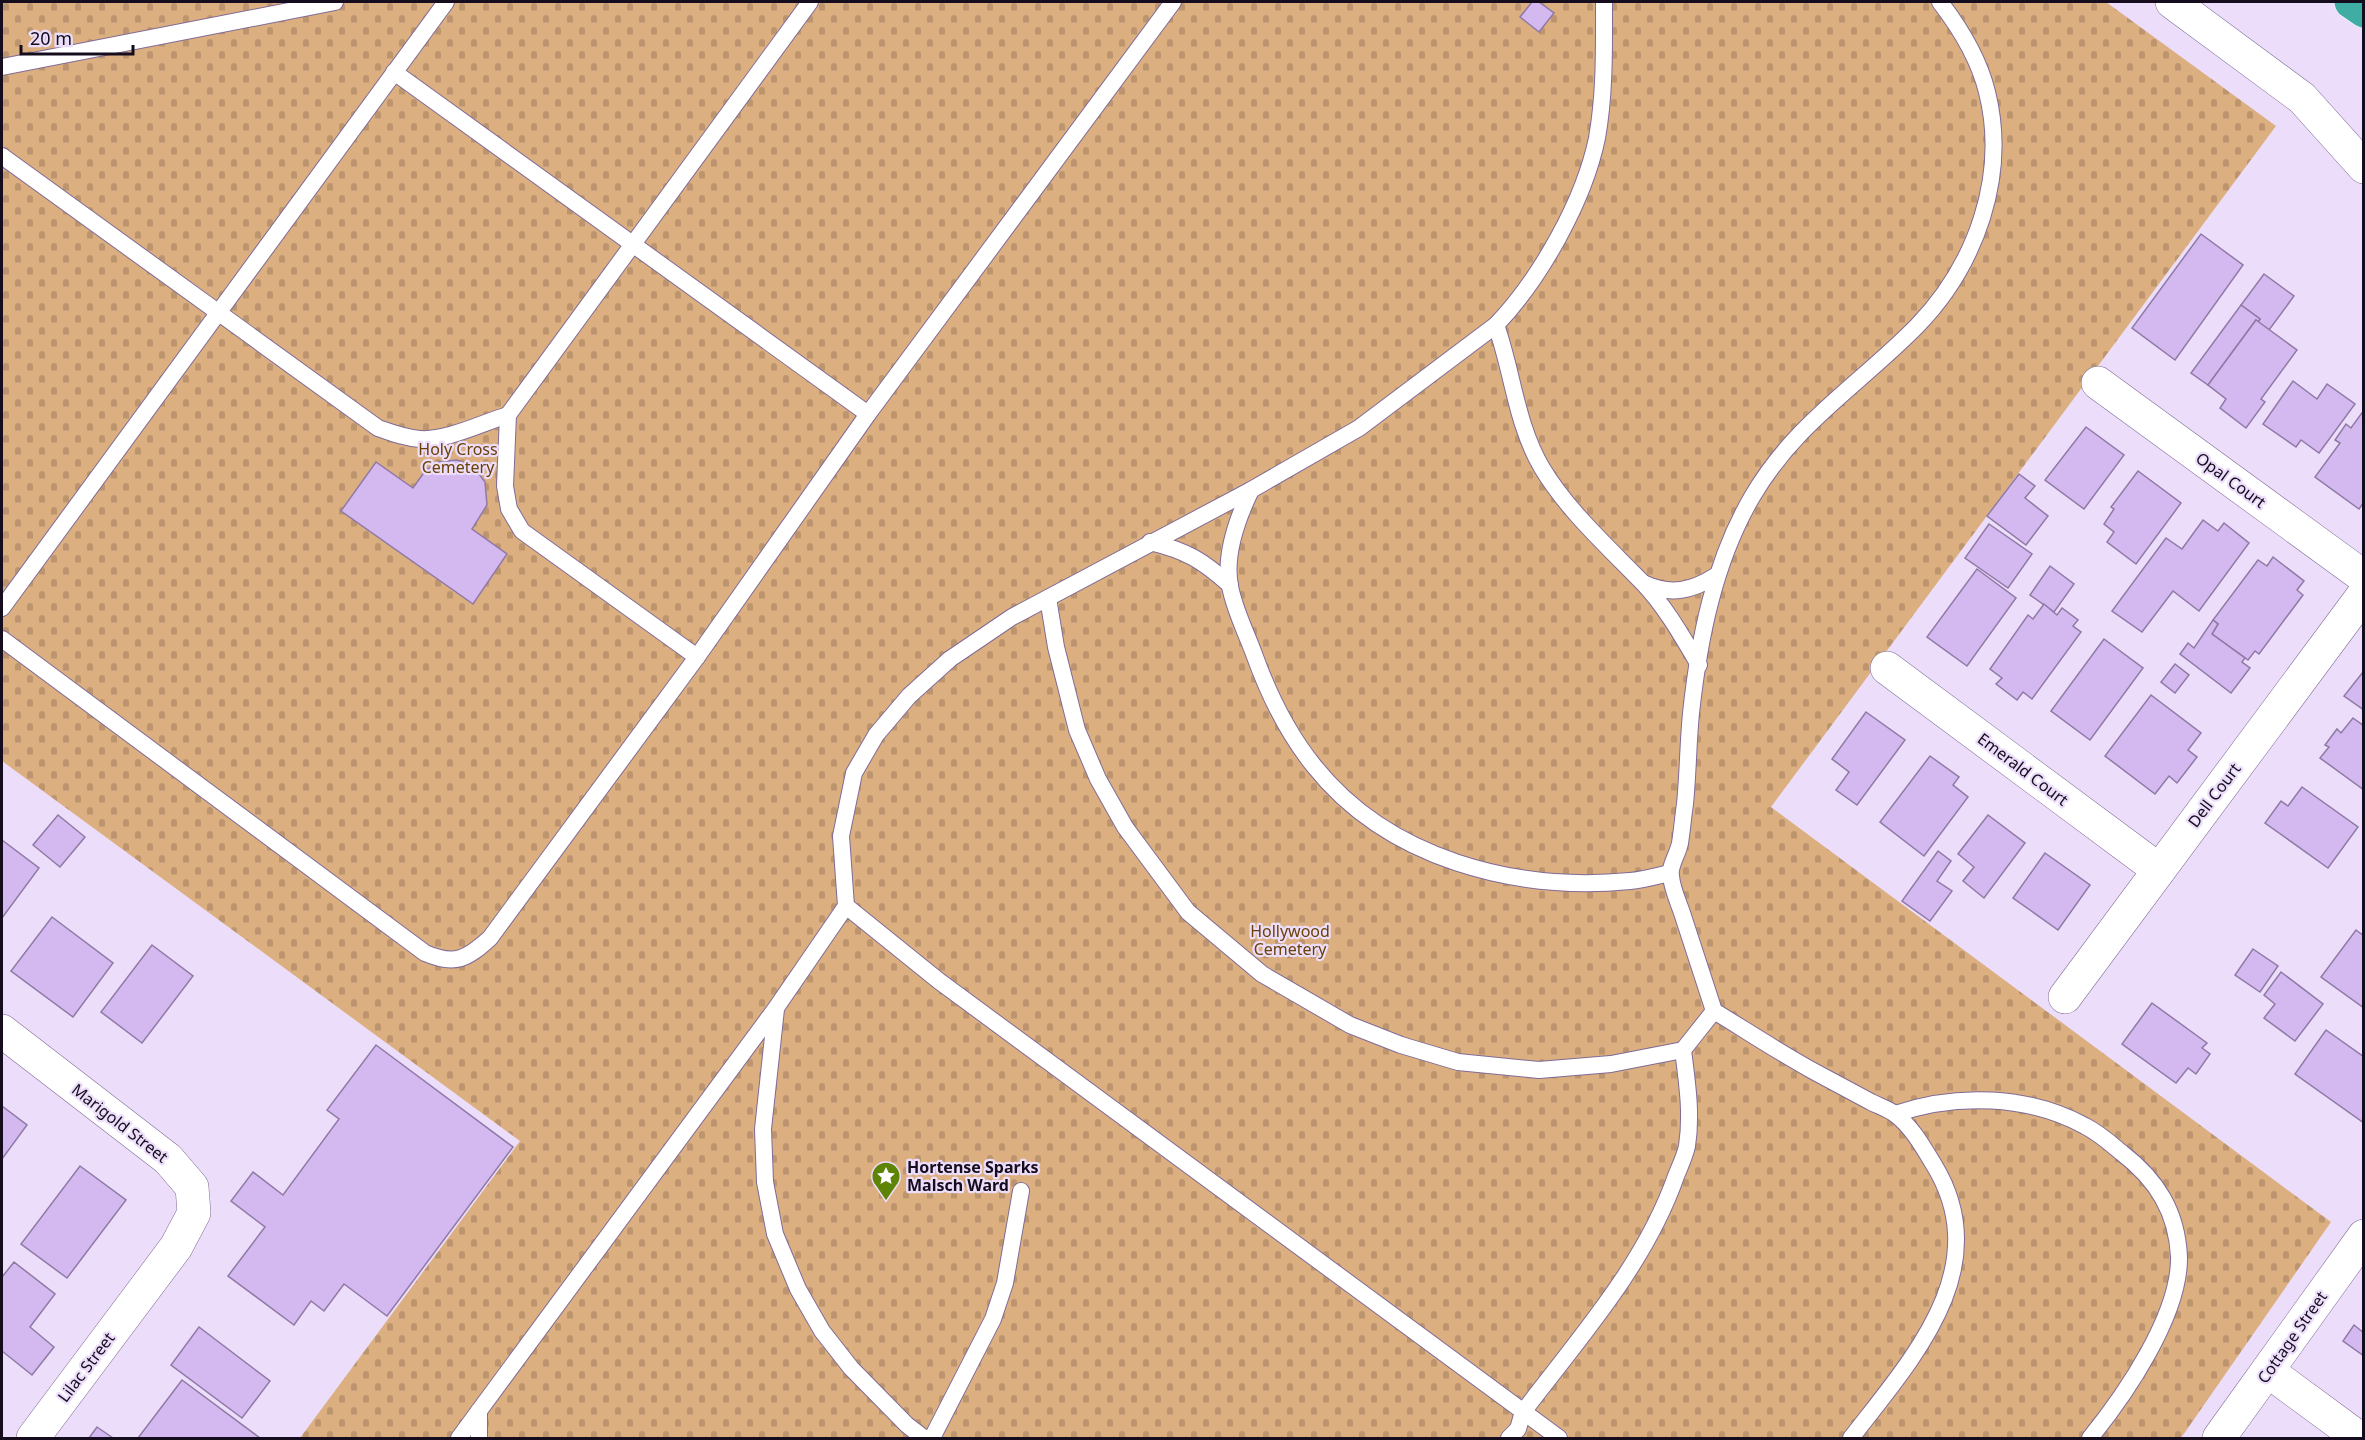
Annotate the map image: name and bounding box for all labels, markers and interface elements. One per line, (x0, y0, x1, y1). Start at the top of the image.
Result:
scale bar (21, 18, 134, 56)
text: 20 m (30, 26, 72, 50)
park label: Holy Cross Cemetery (418, 438, 498, 478)
street label: Opal Court (2191, 447, 2271, 513)
street label: Emerald Court (1973, 728, 2073, 811)
street label: Dell Court (2183, 758, 2246, 832)
park label: Hollywood Cemetery (1250, 920, 1330, 960)
street label: Marigold Street (67, 1078, 173, 1168)
place label: Hortense Sparks Malsch Ward (907, 1156, 1039, 1196)
place icon: Hortense Sparks Malsch Ward (870, 1160, 902, 1202)
street label: Cottage Street (2252, 1286, 2332, 1388)
street label: Lilac Street (52, 1327, 120, 1406)

